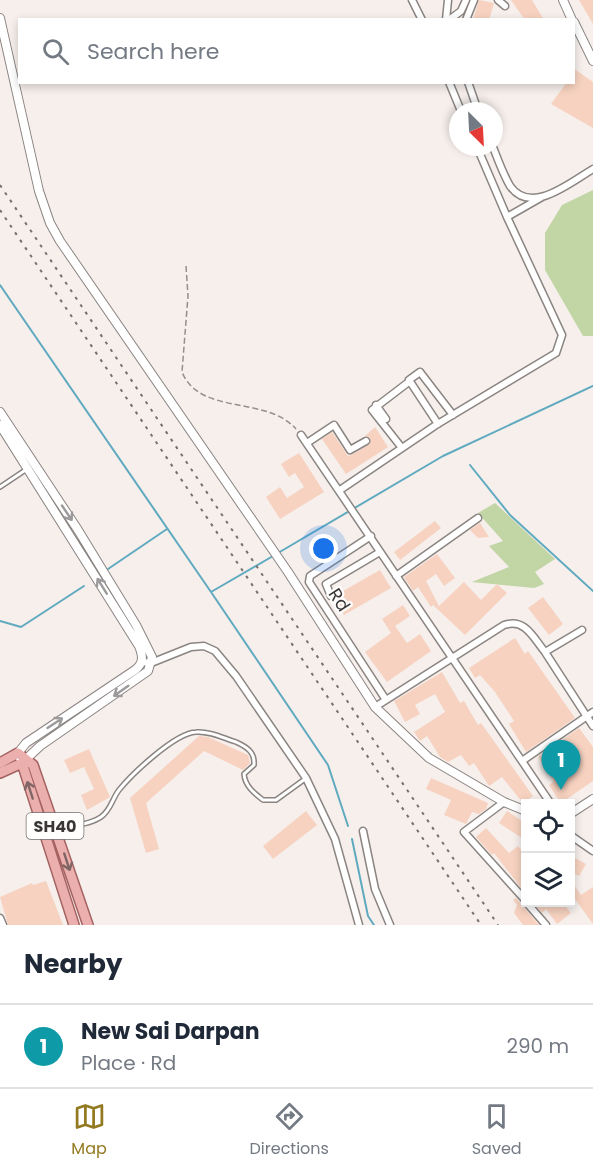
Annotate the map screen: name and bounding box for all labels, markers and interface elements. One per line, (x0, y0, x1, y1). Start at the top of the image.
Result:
search box (18, 18, 575, 84)
icon: search (39, 35, 72, 68)
text: Search here (87, 36, 220, 67)
north arrow (449, 102, 503, 156)
one-way arrow (61, 504, 73, 521)
your location (309, 534, 338, 563)
one-way arrow (95, 577, 108, 594)
street label: Rd (323, 583, 356, 616)
one-way arrow (113, 685, 129, 697)
one-way arrow (46, 717, 62, 729)
pin: 1 (542, 740, 580, 790)
one-way arrow (24, 781, 35, 800)
map controls (521, 799, 575, 907)
button: locate (521, 799, 575, 853)
road number: SH40 (26, 813, 84, 839)
one-way arrow (62, 852, 73, 871)
button: layers (521, 853, 575, 907)
text: Nearby (24, 946, 122, 982)
text: New Sai Darpan (81, 1016, 260, 1047)
text: 1 (40, 1032, 47, 1060)
text: 290 m (506, 1032, 569, 1060)
text: Place · Rd (81, 1049, 176, 1077)
tab: Map (71, 1100, 107, 1161)
tab: Directions (250, 1100, 329, 1161)
tab: Saved (472, 1100, 522, 1161)

